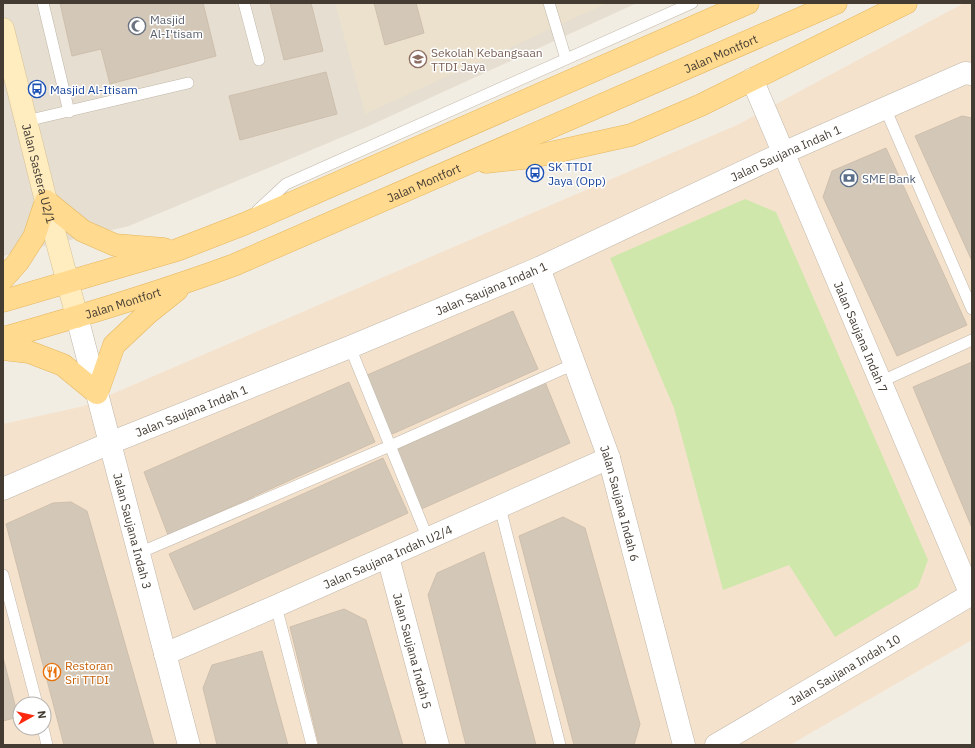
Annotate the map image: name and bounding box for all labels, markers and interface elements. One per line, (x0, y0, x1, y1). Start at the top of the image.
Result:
place label: Masjid Al-I'tisam (150, 12, 203, 41)
mosque icon: Masjid Al-I'tisam (127, 16, 147, 36)
street label: Jalan Montfort (682, 31, 760, 76)
place label: Sekolah Kebangsaan TTDI Jaya (431, 45, 543, 74)
school or university icon: Sekolah Kebangsaan TTDI Jaya (408, 49, 428, 69)
bus stop icon: Masjid Al-Itisam (27, 79, 47, 99)
place label: Masjid Al-Itisam (50, 82, 138, 97)
street label: Jalan Saujana Indah 1 (728, 121, 843, 184)
street label: Jalan Sastera U2/1 (19, 122, 59, 225)
place label: SK TTDI Jaya (Opp) (548, 159, 606, 188)
street label: Jalan Montfort (384, 160, 463, 205)
bus stop icon: SK TTDI Jaya (Opp) (525, 163, 545, 183)
bank icon: SME Bank (839, 168, 859, 188)
place label: SME Bank (862, 171, 917, 186)
street label: Jalan Saujana Indah 1 (433, 258, 549, 318)
street label: Jalan Saujana Indah 7 (831, 279, 892, 395)
street label: Jalan Montfort (83, 283, 163, 321)
street label: Jalan Saujana Indah 1 (133, 381, 250, 440)
street label: Jalan Saujana Indah 6 (597, 443, 643, 563)
street label: Jalan Saujana Indah 3 (111, 471, 155, 591)
street label: Jalan Saujana Indah U2/4 (321, 521, 454, 592)
street label: Jalan Saujana Indah 5 (390, 591, 436, 710)
street label: Jalan Saujana Indah 10 (786, 631, 903, 708)
place label: Restoran Sri TTDI (65, 658, 113, 687)
restaurant icon: Restoran Sri TTDI (42, 662, 62, 682)
north arrow (12, 696, 52, 736)
text: N (34, 710, 49, 720)

